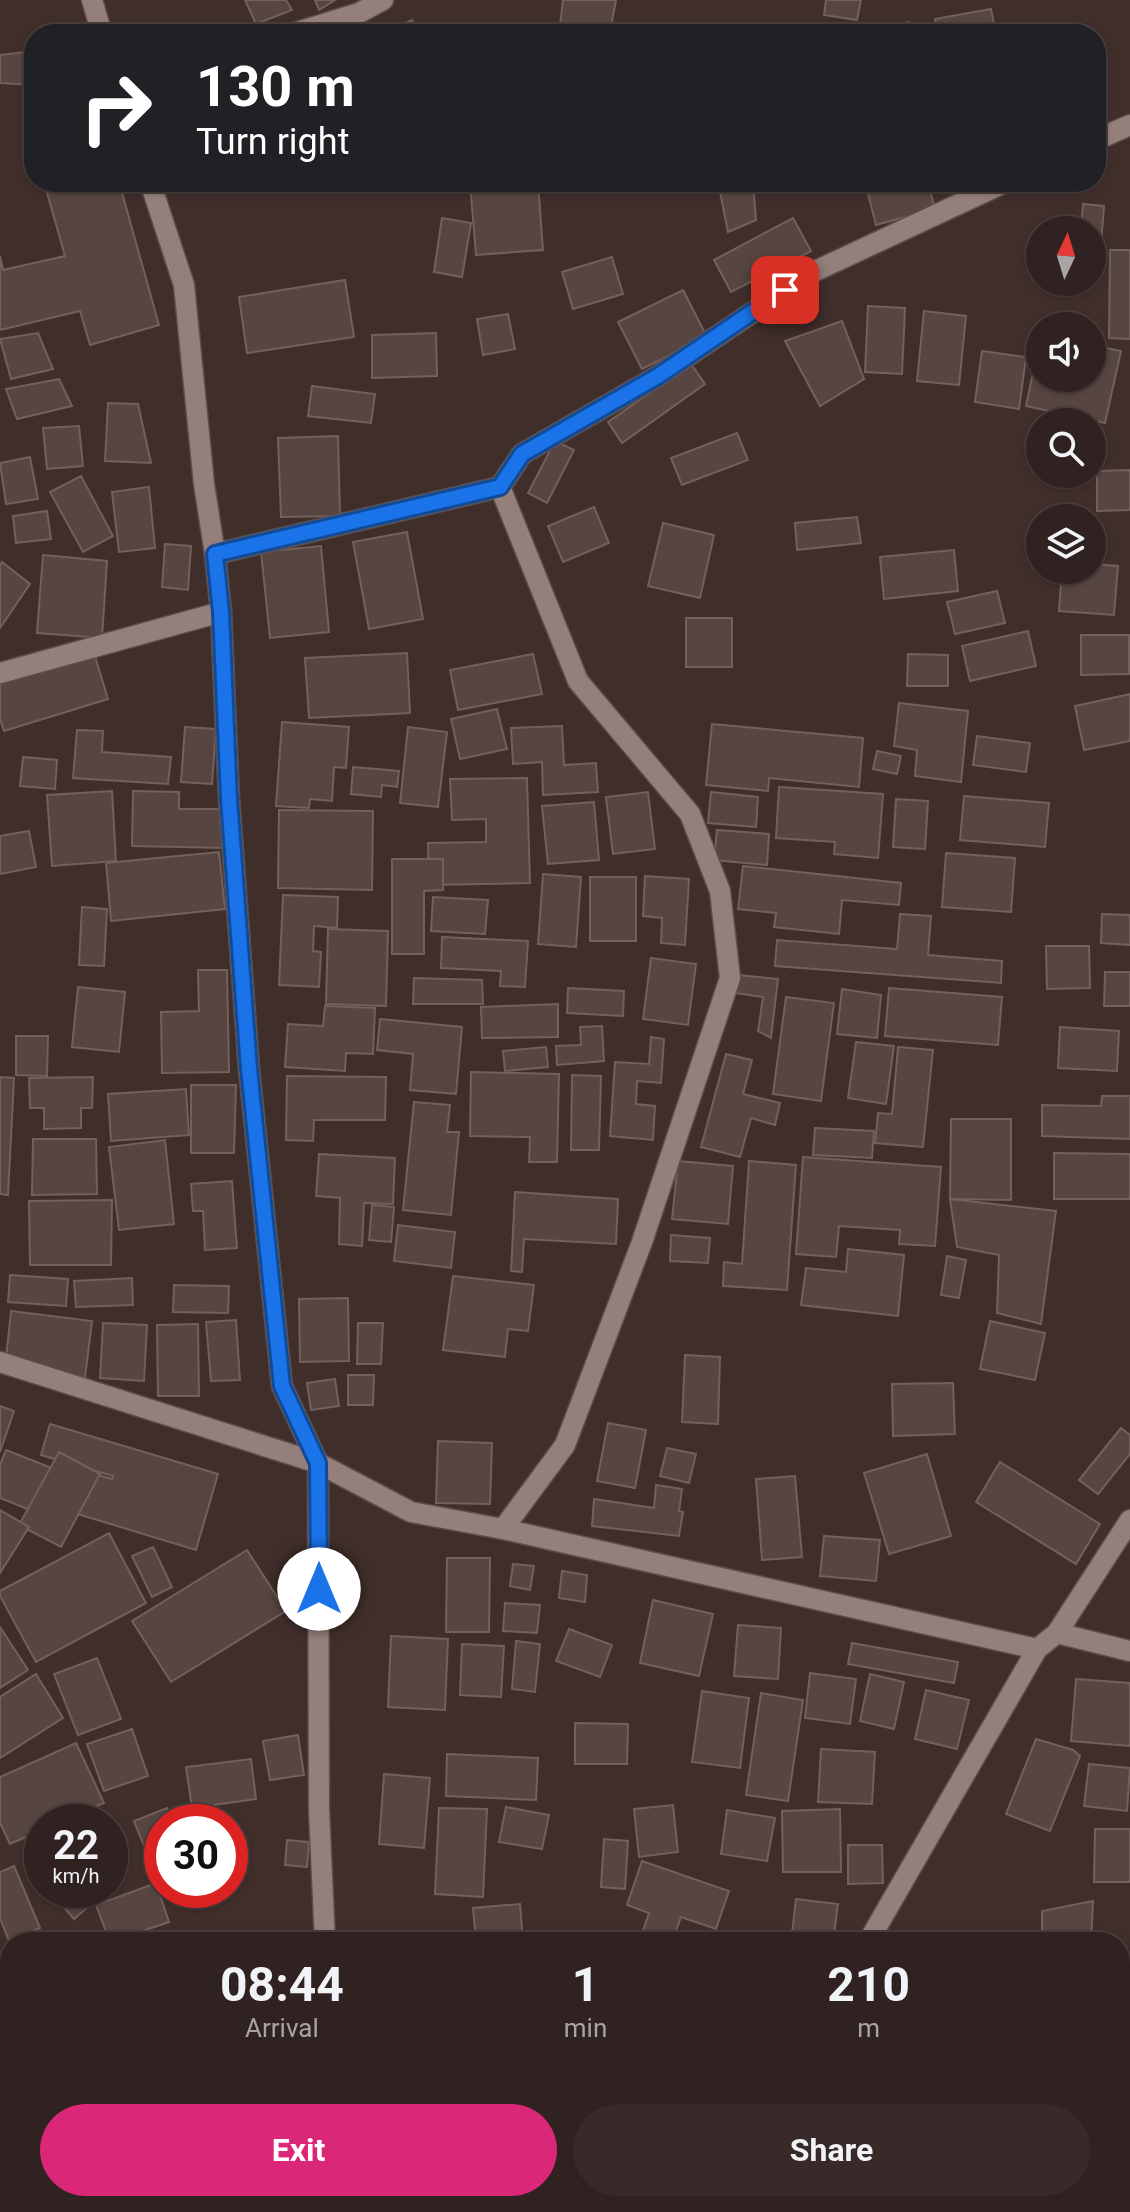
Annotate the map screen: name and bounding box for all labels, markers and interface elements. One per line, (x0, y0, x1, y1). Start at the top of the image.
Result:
text: 130 m (196, 54, 355, 120)
icon: right (64, 56, 168, 160)
text: Turn right (196, 121, 349, 163)
north arrow (1026, 216, 1106, 296)
map controls (1026, 216, 1106, 584)
pin (751, 256, 819, 324)
icon: arrive (763, 268, 807, 312)
button: sound (1026, 312, 1106, 392)
button: search (1026, 408, 1106, 488)
button: layers (1026, 504, 1106, 584)
position arrow (277, 1547, 361, 1631)
speed limit sign: 30 (144, 1804, 248, 1908)
text: 22 (53, 1822, 99, 1869)
text: km/h (53, 1864, 99, 1888)
text: 08:44 (220, 1956, 344, 2013)
text: 1 (572, 1956, 599, 2013)
text: 210 (827, 1956, 910, 2013)
text: Arrival (245, 2013, 319, 2043)
text: min (564, 2013, 607, 2043)
text: m (857, 2013, 880, 2043)
button: Exit (40, 2104, 557, 2196)
button: Share (573, 2104, 1090, 2196)

